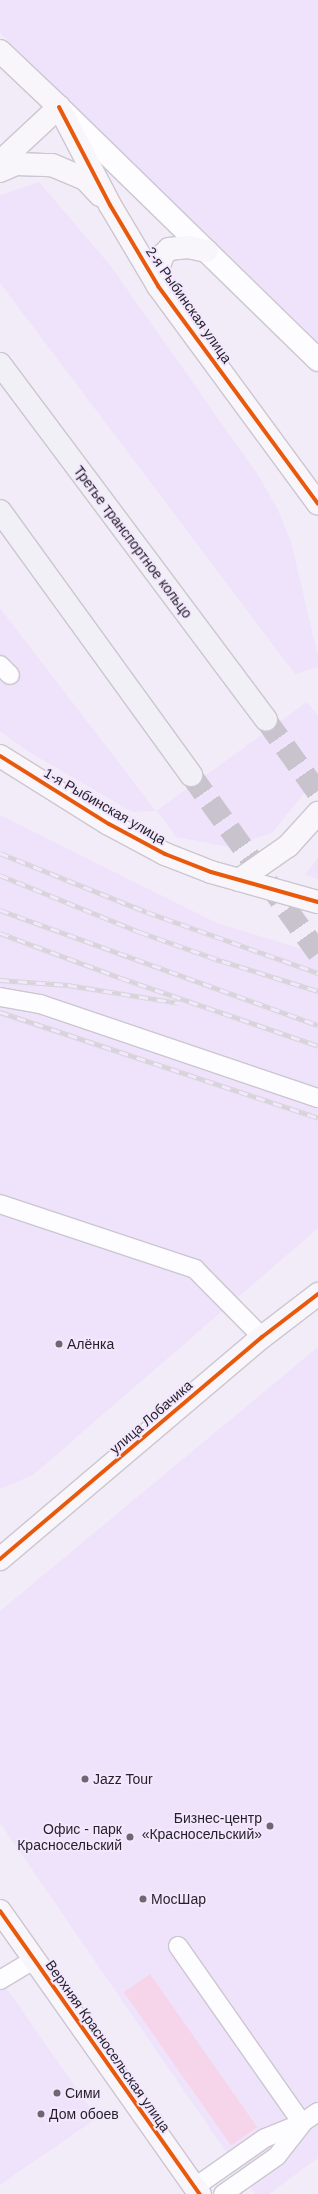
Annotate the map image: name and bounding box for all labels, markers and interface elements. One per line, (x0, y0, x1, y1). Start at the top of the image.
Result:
street label: 2-я Рыбинская улица (143, 244, 235, 366)
street label: Третье транспортное кольцо (70, 463, 196, 621)
street label: 1-я Рыбинская улица (41, 764, 169, 848)
place label: Алёнка (67, 1336, 114, 1352)
marker: Алёнка (54, 1339, 64, 1349)
street label: улица Лобачика (106, 1377, 196, 1457)
place label: Jazz Tour (93, 1771, 153, 1787)
marker: Jazz Tour (80, 1774, 90, 1784)
place label: Бизнес-центр «Красносельский» (142, 1810, 262, 1842)
place label: Офис - парк Красносельский (17, 1821, 122, 1854)
marker: Бизнес-центр «Красносельский» (265, 1821, 275, 1831)
marker: Офис - парк Красносельский (125, 1832, 135, 1842)
place label: МосШар (151, 1891, 206, 1907)
marker: МосШар (138, 1894, 148, 1904)
street label: Верхняя Красносельская улица (42, 1957, 174, 2135)
place label: Сими (65, 2085, 100, 2101)
marker: Сими (52, 2088, 62, 2098)
place label: Дом обоев (49, 2106, 119, 2122)
marker: Дом обоев (36, 2109, 46, 2119)

